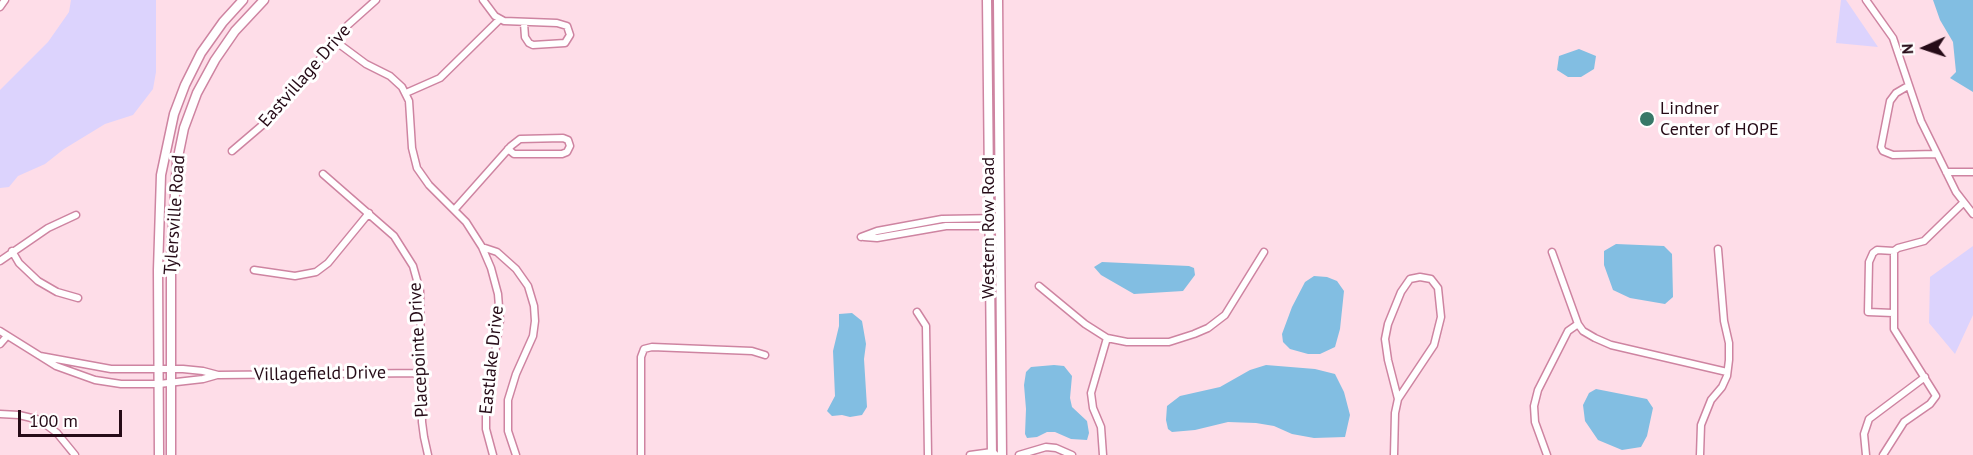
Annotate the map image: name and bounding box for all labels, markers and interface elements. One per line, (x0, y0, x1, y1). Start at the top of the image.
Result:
north arrow (1895, 18, 1955, 78)
street label: Eastvillage Drive (254, 20, 356, 132)
text: N (1897, 43, 1917, 55)
place label: Lindner Center of HOPE (1660, 98, 1779, 140)
marker: Lindner Center of HOPE (1638, 110, 1656, 128)
street label: Tylersville Road (160, 154, 190, 276)
street label: Western Row Road (978, 157, 1000, 299)
street label: Placepointe Drive (405, 282, 433, 418)
street label: Eastlake Drive (476, 305, 508, 415)
street label: Villagefield Drive (254, 362, 386, 386)
scale bar (21, 398, 124, 436)
text: 100 m (29, 409, 78, 432)

